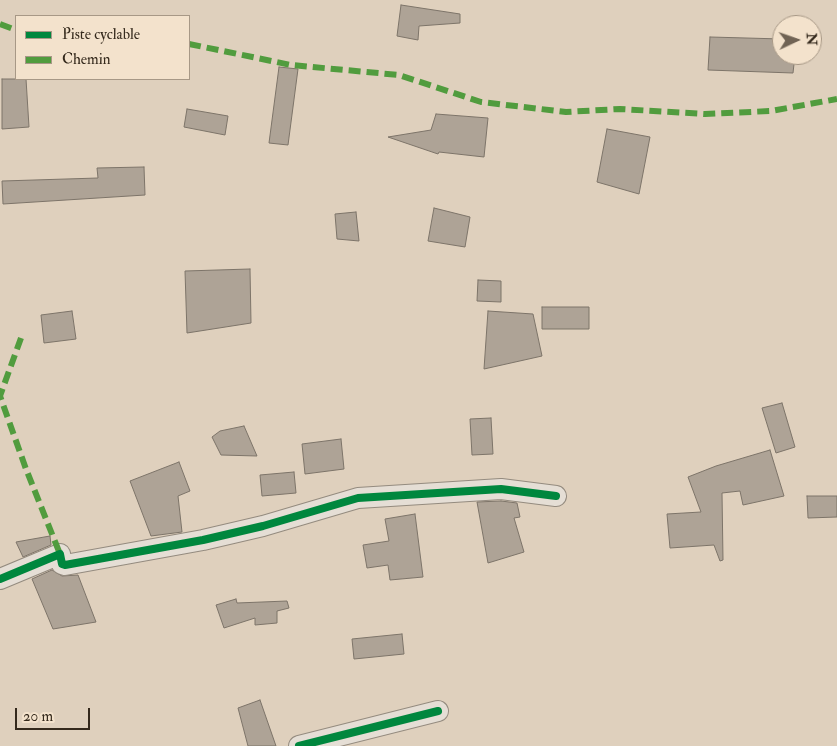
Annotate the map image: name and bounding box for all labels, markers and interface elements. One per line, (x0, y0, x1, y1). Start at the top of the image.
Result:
legend (15, 15, 190, 80)
north arrow (772, 15, 822, 65)
text: Piste cyclable (62, 25, 140, 44)
text: N (803, 33, 820, 46)
text: Chemin (62, 50, 111, 69)
scale bar (18, 698, 92, 730)
text: 20 m (23, 707, 53, 726)

